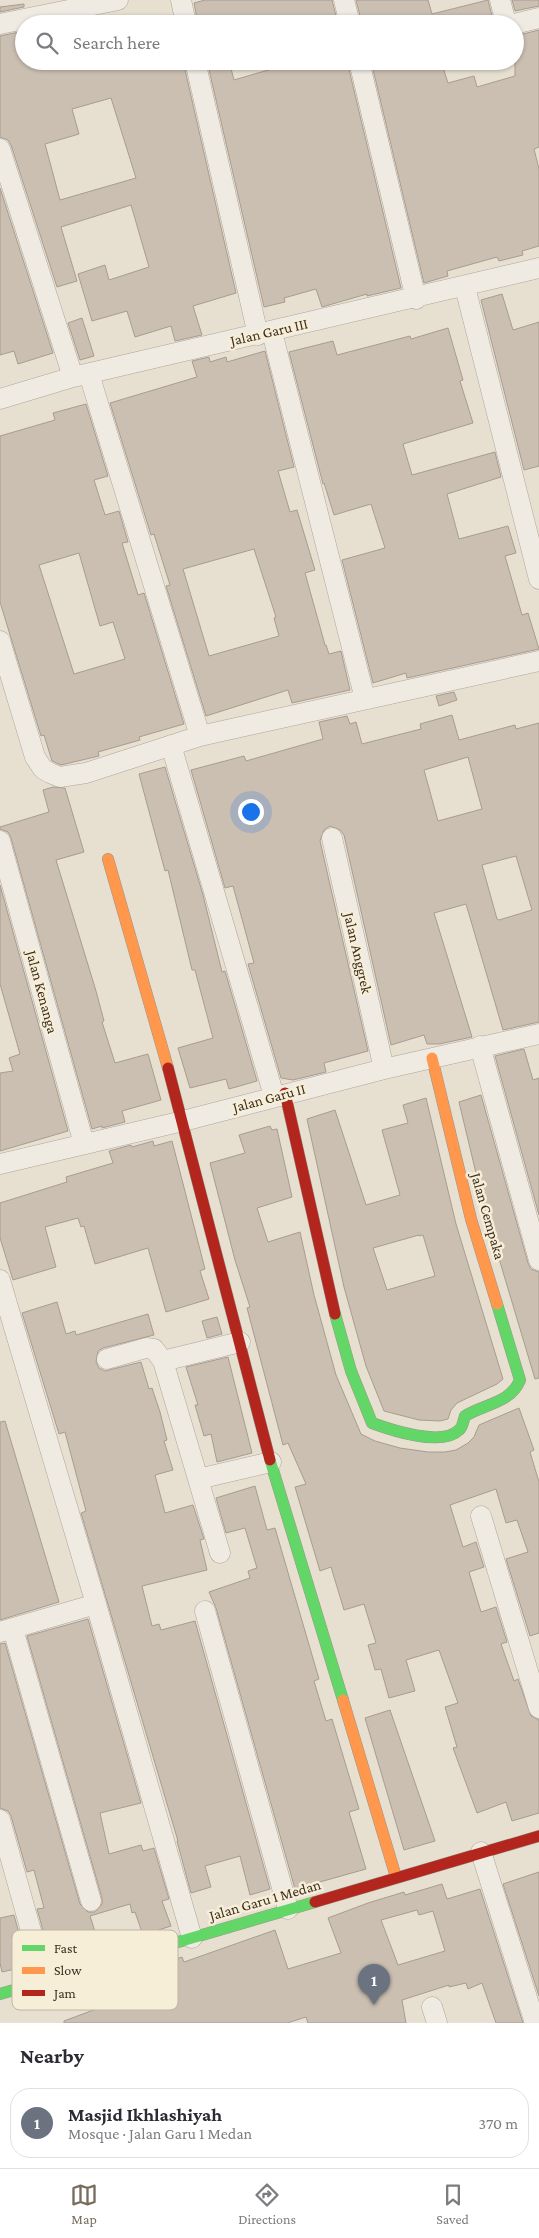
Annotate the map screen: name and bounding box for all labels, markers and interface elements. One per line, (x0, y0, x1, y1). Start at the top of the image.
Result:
search box (15, 15, 524, 70)
icon: search (33, 29, 61, 57)
text: Search here (73, 32, 160, 53)
street label: Jalan Garu III (227, 315, 310, 350)
your location (238, 799, 264, 825)
street label: Jalan Anggrek (339, 909, 375, 996)
street label: Jalan Kenanga (22, 947, 61, 1036)
street label: Jalan Garu II (229, 1081, 307, 1117)
street label: Jalan Cempaka (466, 1169, 508, 1262)
street label: Jalan Garu 1 Medan (205, 1876, 323, 1925)
legend (12, 1930, 178, 2010)
text: Fast (54, 1940, 78, 1956)
text: Slow (54, 1962, 82, 1978)
pin: 1 (358, 1964, 390, 2005)
text: Jam (52, 1985, 76, 2001)
text: Nearby (20, 2044, 84, 2068)
text: Masjid Ikhlashiyah (68, 2104, 222, 2125)
text: 1 (34, 2115, 40, 2132)
text: 370 m (479, 2115, 518, 2132)
text: Mosque · Jalan Garu 1 Medan (68, 2125, 252, 2142)
tab: Map (70, 2181, 98, 2227)
tab: Directions (238, 2181, 296, 2227)
tab: Saved (436, 2181, 469, 2227)

